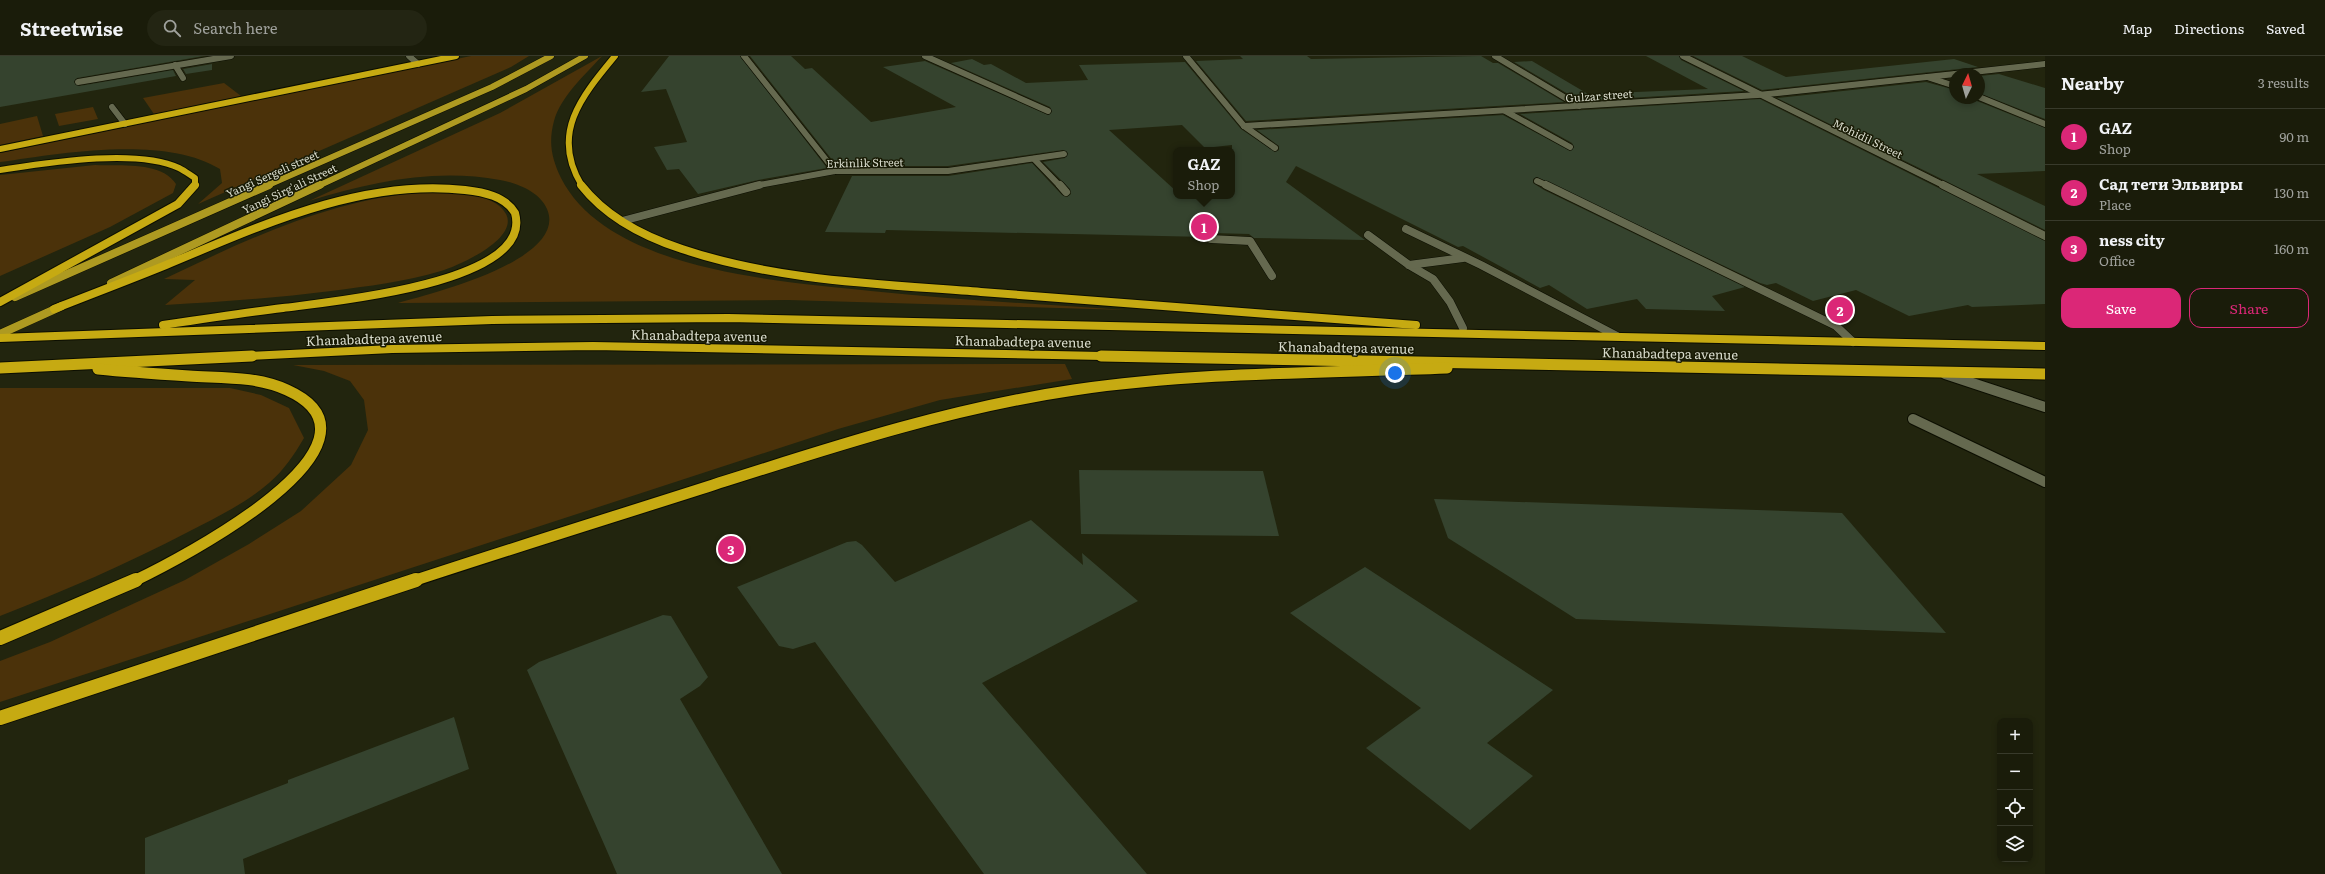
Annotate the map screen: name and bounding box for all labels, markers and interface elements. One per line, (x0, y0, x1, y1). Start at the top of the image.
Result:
search box (147, 10, 427, 46)
text: Streetwise (20, 14, 123, 42)
text: Search here (193, 16, 277, 39)
icon: search (161, 17, 183, 39)
text: Map (2122, 18, 2152, 38)
text: Directions (2174, 18, 2244, 38)
text: Saved (2266, 18, 2305, 38)
north arrow (1949, 68, 1985, 104)
text: Nearby (2061, 70, 2124, 95)
text: 3 results (2258, 73, 2309, 92)
street label: Gulzar street (1565, 85, 1634, 105)
street label: Mohidil Street (1830, 114, 1906, 162)
text: GAZ (2099, 116, 2132, 139)
text: 1 (2071, 127, 2077, 146)
text: 90 m (2279, 127, 2309, 146)
text: Shop (2099, 139, 2131, 158)
street label: Yangi Sergeli street (223, 145, 321, 201)
popup (1173, 147, 1235, 199)
text: GAZ (1187, 152, 1221, 175)
street label: Erkinlik Street (826, 153, 904, 171)
street label: Yangi Sirg'ali Street (239, 159, 340, 217)
text: Сад тети Эльвиры (2099, 172, 2243, 195)
text: Shop (1187, 175, 1219, 194)
text: 2 (2071, 183, 2077, 202)
text: 130 m (2274, 183, 2309, 202)
text: Place (2099, 195, 2131, 214)
pin: 1 (1191, 212, 1217, 242)
text: ness city (2099, 228, 2165, 251)
text: 3 (2070, 239, 2078, 258)
text: 160 m (2274, 239, 2309, 258)
text: Office (2099, 251, 2135, 270)
button: Save (2061, 288, 2181, 328)
button: Share (2189, 288, 2309, 328)
pin: 2 (1827, 295, 1853, 325)
street label: Khanabadtepa avenue (631, 324, 768, 346)
street label: Khanabadtepa avenue (306, 326, 443, 350)
street label: Khanabadtepa avenue (955, 330, 1092, 352)
street label: Khanabadtepa avenue (1278, 336, 1415, 358)
street label: Khanabadtepa avenue (1602, 342, 1739, 364)
your location (1385, 363, 1405, 383)
pin: 3 (718, 534, 744, 564)
map controls (1997, 718, 2033, 862)
button: + (1997, 718, 2033, 754)
button: − (1997, 754, 2033, 790)
button: locate (1997, 790, 2033, 826)
button: layers (1997, 826, 2033, 862)

